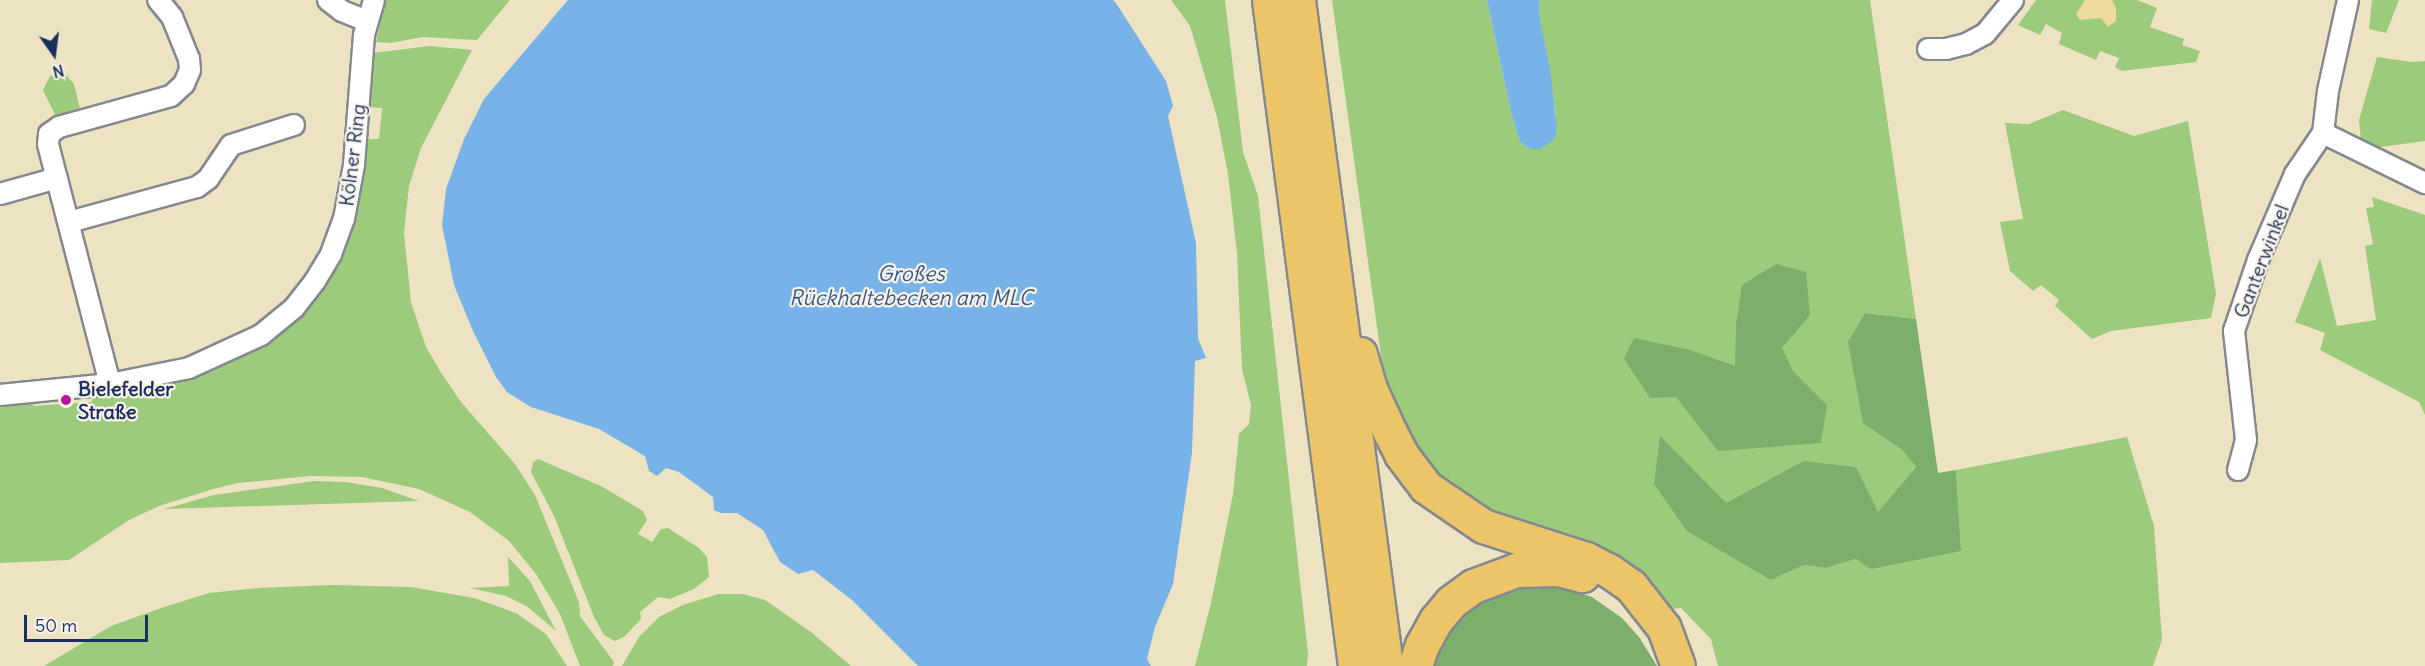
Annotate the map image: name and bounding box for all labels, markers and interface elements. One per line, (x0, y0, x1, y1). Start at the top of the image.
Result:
north arrow (24, 24, 84, 84)
text: N (51, 60, 66, 83)
street label: Kölner Ring (334, 102, 370, 208)
street label: Ganterwinkel (2228, 201, 2294, 321)
water label: Großes Rückhaltebecken am MLC (789, 261, 1033, 311)
place label: Bielefelder Straße (78, 376, 174, 423)
marker: Bielefelder Straße (59, 393, 73, 407)
scale bar (27, 603, 152, 641)
text: 50 m (35, 614, 77, 637)

